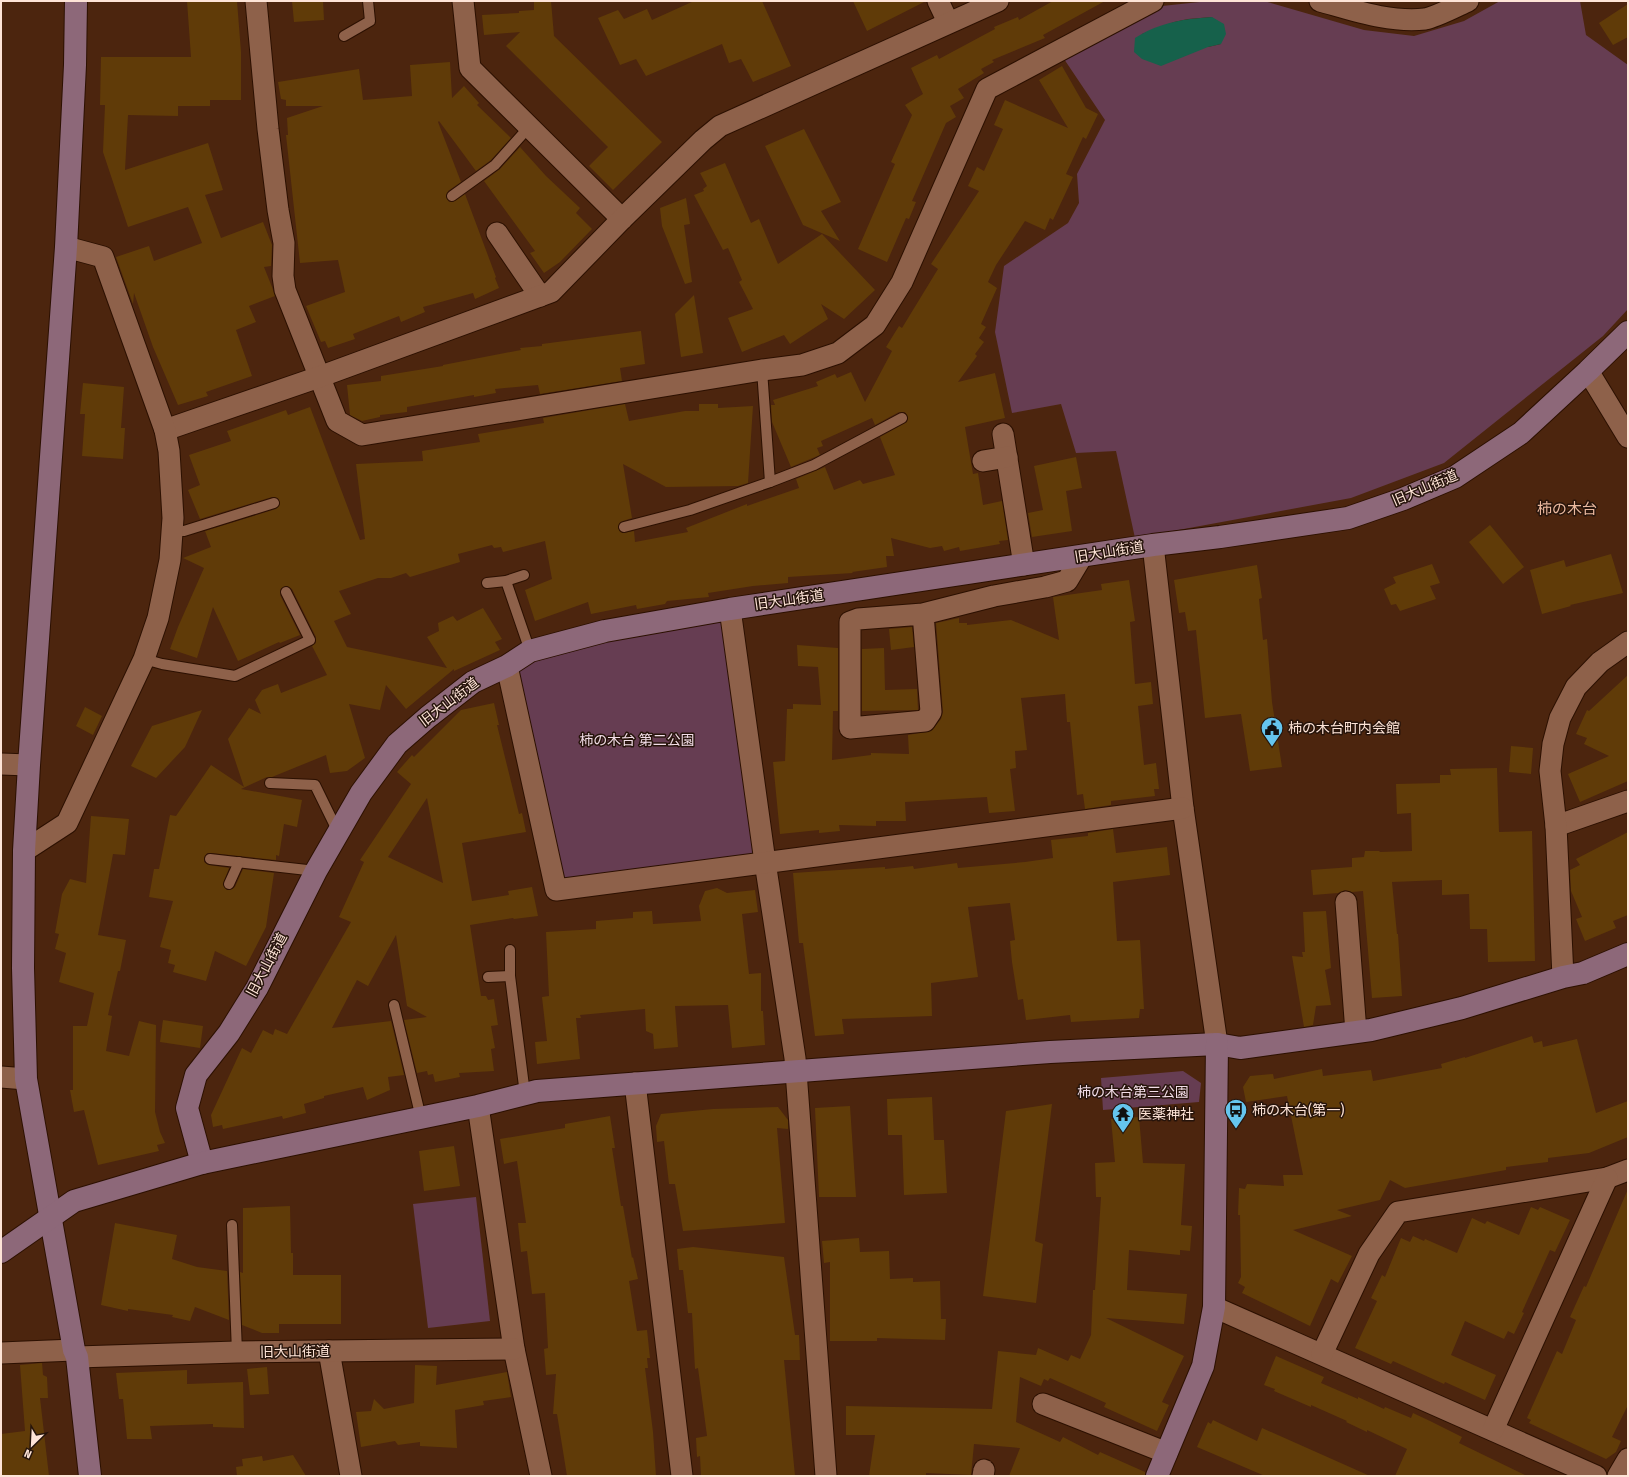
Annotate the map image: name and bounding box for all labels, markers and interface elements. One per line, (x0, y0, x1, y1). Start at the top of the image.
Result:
street label: 旧大山街道 (1389, 467, 1461, 509)
district label: 柿の木台 (1537, 500, 1597, 518)
street label: 旧大山街道 (1073, 538, 1145, 566)
street label: 旧大山街道 (753, 587, 825, 613)
street label: 旧大山街道 (416, 674, 482, 730)
public building icon: 柿の木台町内会館 (1259, 715, 1285, 748)
place label: 柿の木台町内会館 (1288, 720, 1400, 737)
park label: 柿の木台 第二公園 (579, 732, 695, 749)
street label: 旧大山街道 (243, 930, 291, 1000)
park label: 柿の木台第三公園 (1077, 1084, 1189, 1101)
bus stop icon: 柿の木台(第一) (1223, 1097, 1249, 1130)
temple icon: 医薬神社 (1110, 1101, 1136, 1134)
place label: 柿の木台(第一) (1252, 1102, 1344, 1119)
place label: 医薬神社 (1138, 1106, 1194, 1123)
street label: 旧大山街道 (260, 1343, 330, 1361)
north arrow (12, 1425, 52, 1465)
text: N (22, 1446, 34, 1461)

